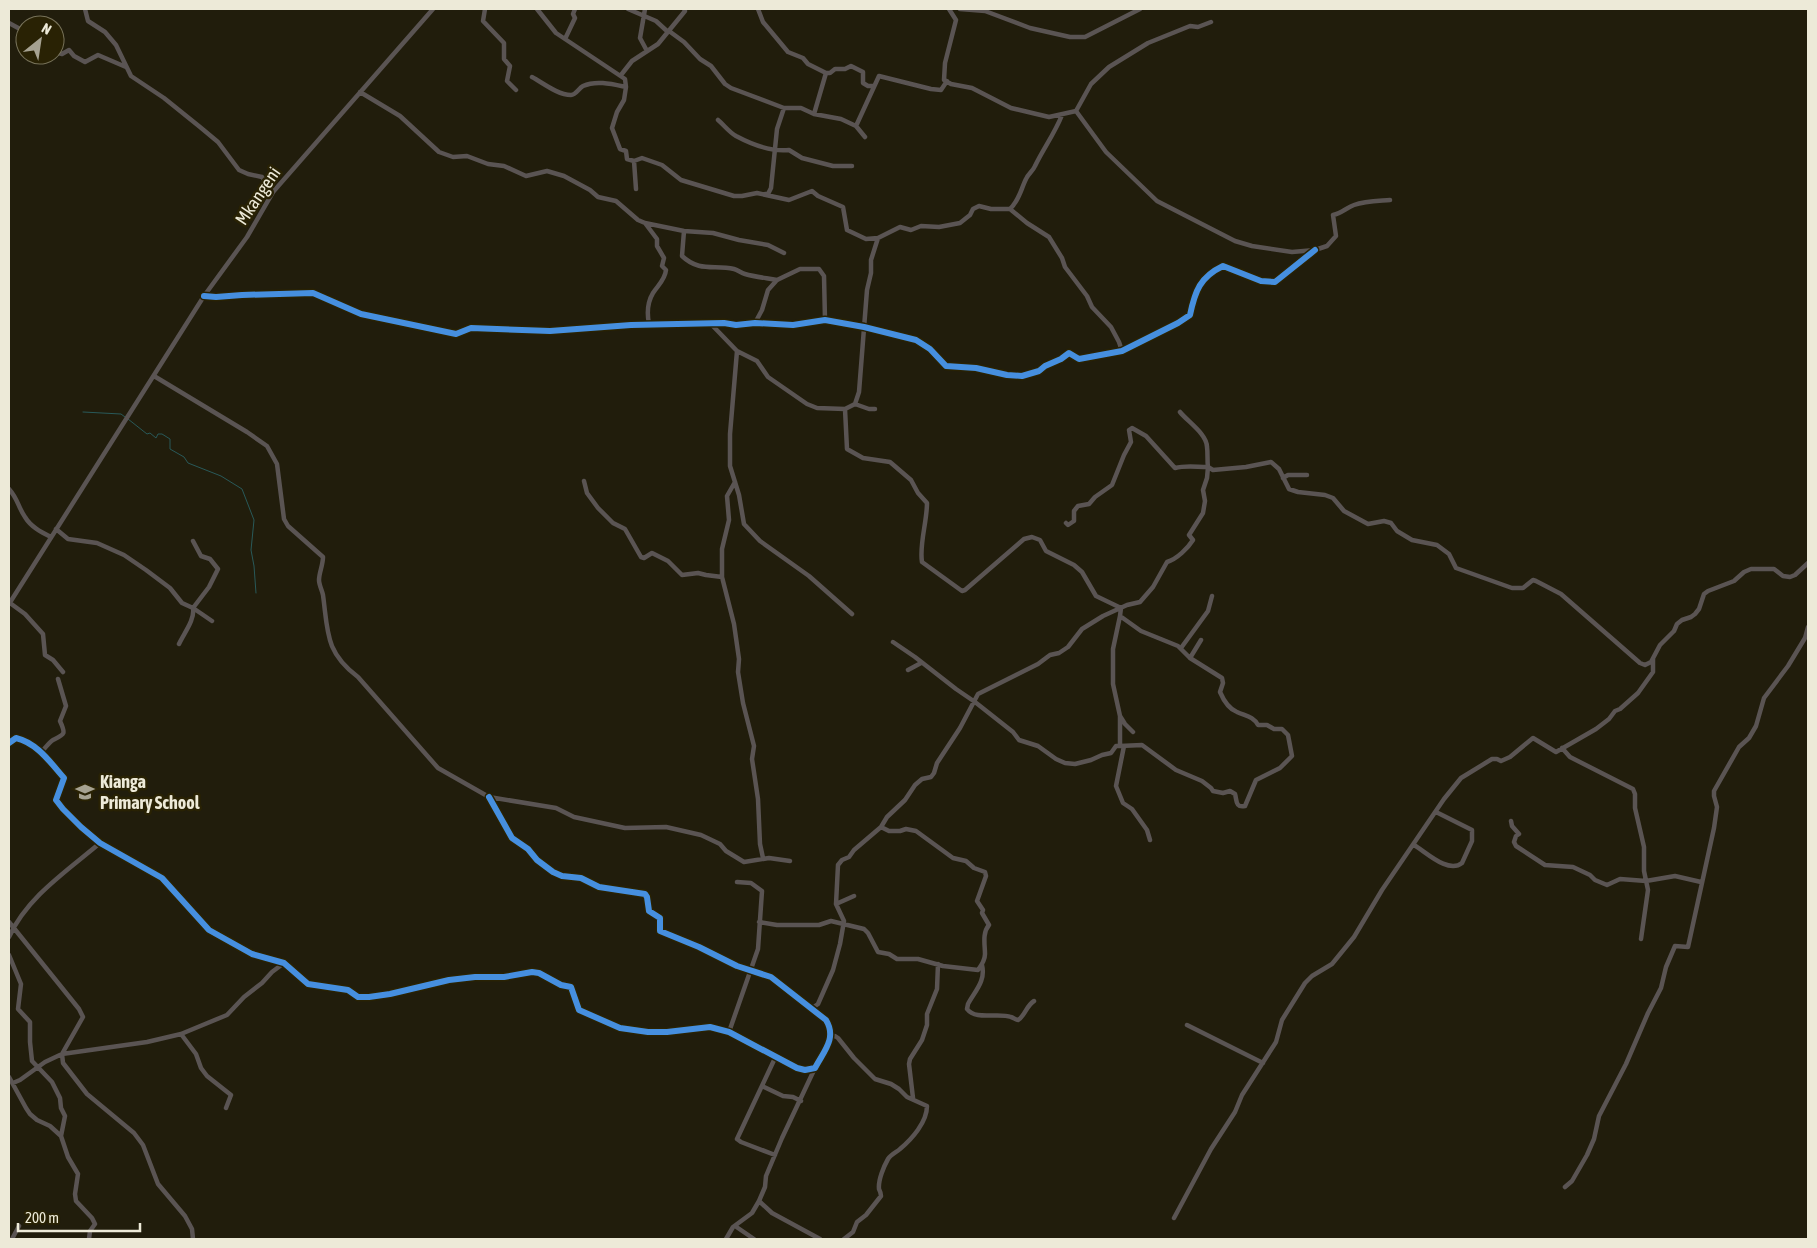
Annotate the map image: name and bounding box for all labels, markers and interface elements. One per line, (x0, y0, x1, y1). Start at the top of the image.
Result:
north arrow (15, 15, 65, 65)
text: N (39, 20, 54, 38)
street label: Mkangeni (231, 163, 285, 229)
place label: Kianga Primary School (100, 771, 200, 813)
school or university icon: Kianga Primary School (74, 781, 96, 803)
scale bar (18, 1200, 140, 1232)
text: 200 m (25, 1209, 59, 1226)

